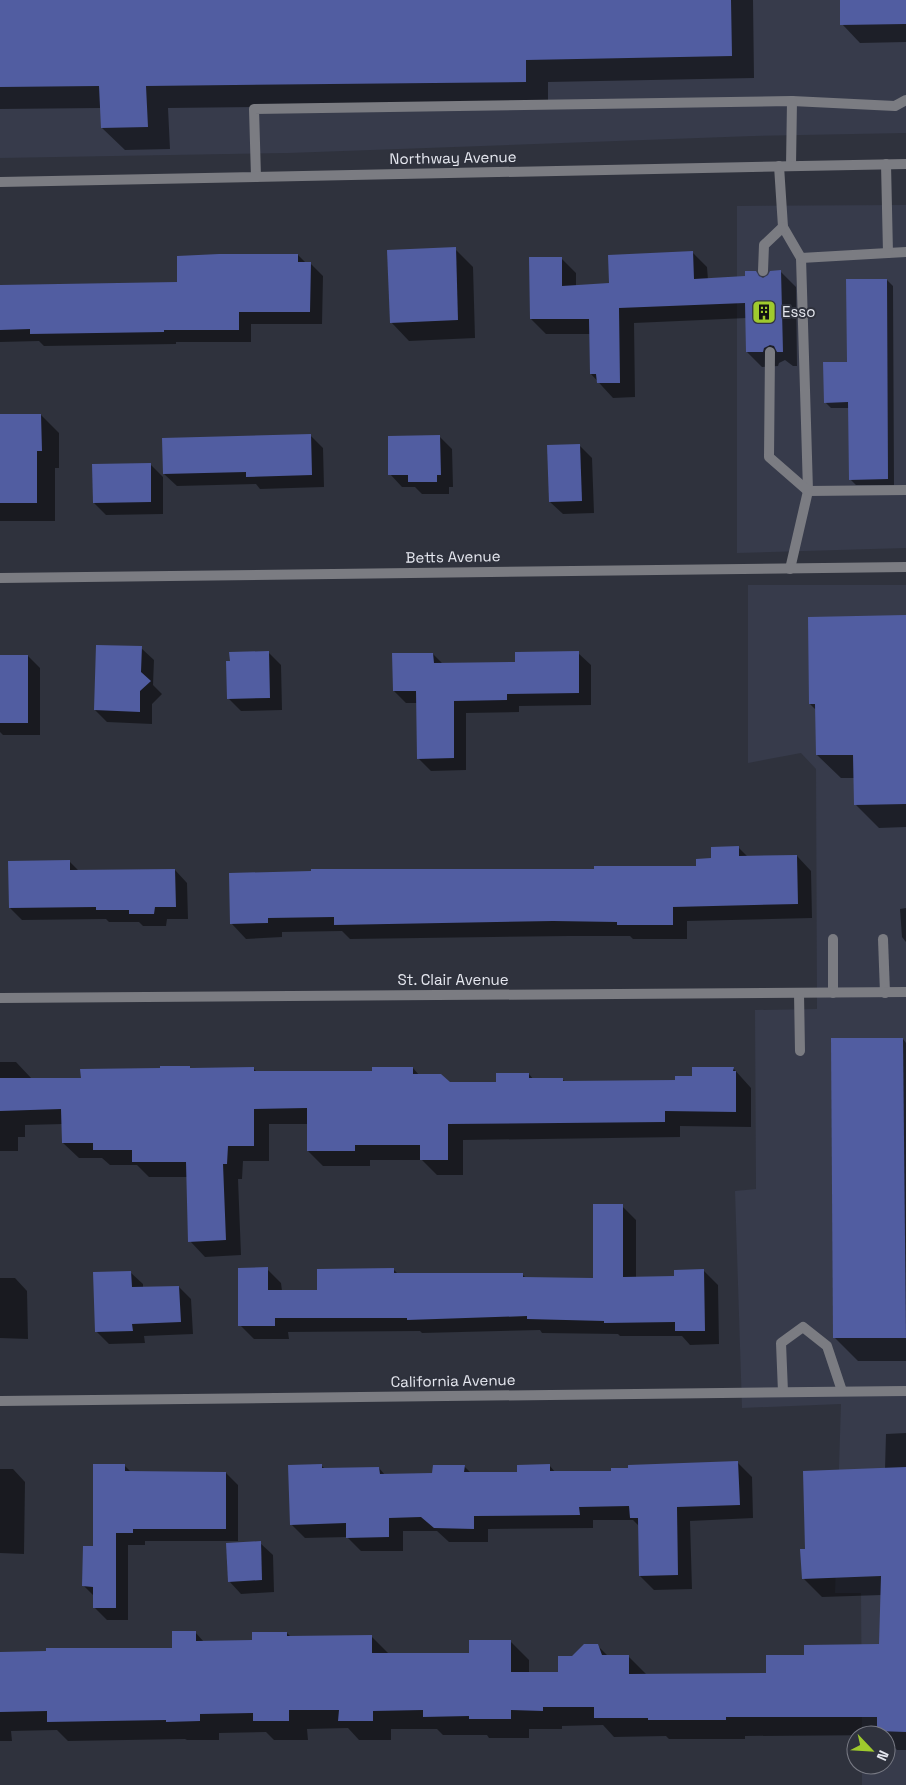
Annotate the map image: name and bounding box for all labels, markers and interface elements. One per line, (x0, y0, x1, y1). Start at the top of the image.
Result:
street label: Northway Avenue (389, 147, 517, 168)
building icon: Esso (751, 299, 777, 325)
place label: Esso (782, 302, 816, 321)
street label: Betts Avenue (405, 546, 501, 567)
street label: St. Clair Avenue (397, 970, 509, 989)
street label: California Avenue (390, 1370, 516, 1391)
north arrow (846, 1725, 896, 1775)
text: N (873, 1747, 893, 1764)

